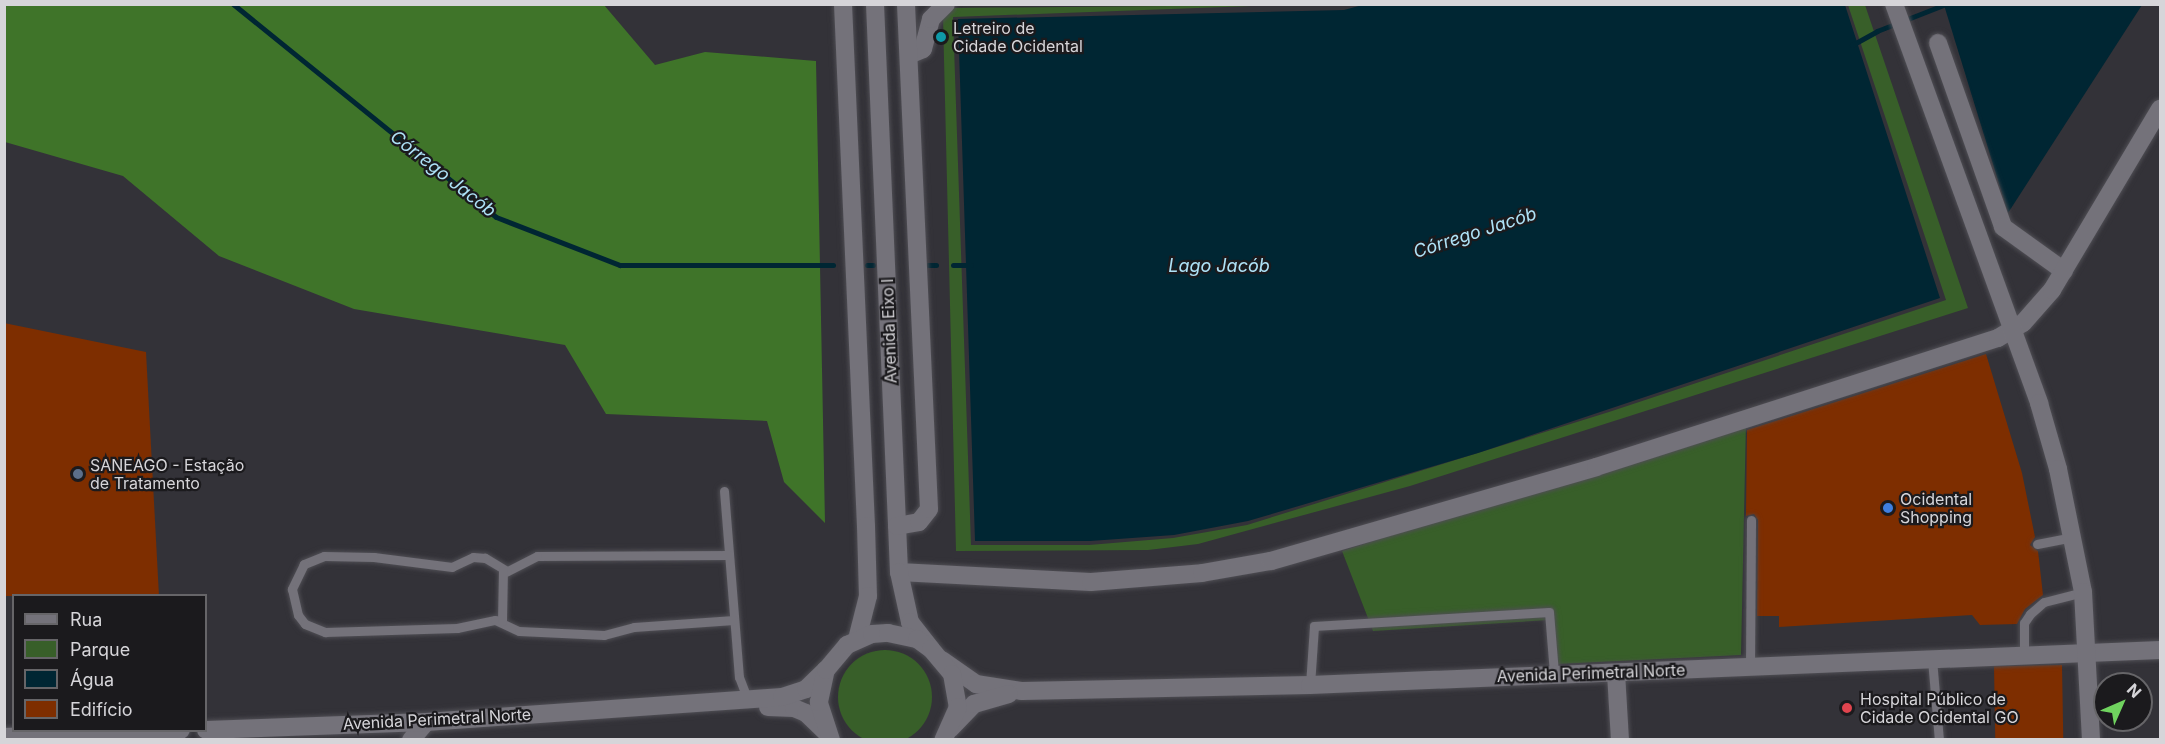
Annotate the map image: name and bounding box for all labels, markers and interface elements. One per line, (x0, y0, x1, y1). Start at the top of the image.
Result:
place label: Letreiro de Cidade Ocidental (953, 18, 1083, 56)
marker: Letreiro de Cidade Ocidental (934, 30, 948, 44)
water label: Córrego Jacób (386, 126, 500, 222)
water label: Córrego Jacób (1411, 203, 1539, 263)
water label: Lago Jacób (1168, 255, 1270, 277)
street label: Avenida Eixo I (878, 278, 900, 384)
place label: SANEAGO - Estação de Tratamento (90, 455, 244, 493)
marker: SANEAGO - Estação de Tratamento (71, 467, 85, 481)
place label: Ocidental Shopping (1900, 489, 1972, 527)
marker: Ocidental Shopping (1881, 501, 1895, 515)
legend (12, 594, 207, 732)
text: Rua (70, 609, 102, 630)
text: Parque (70, 639, 130, 660)
street label: Avenida Perimetral Norte (1496, 660, 1686, 686)
text: Água (70, 669, 114, 690)
north arrow (2093, 672, 2153, 732)
text: N (2123, 679, 2146, 702)
place label: Hospital Público de Cidade Ocidental GO (1860, 689, 2019, 727)
text: Edifício (70, 699, 133, 720)
marker: Hospital Público de Cidade Ocidental GO (1838, 699, 1856, 717)
street label: Avenida Perimetral Norte (342, 704, 532, 734)

